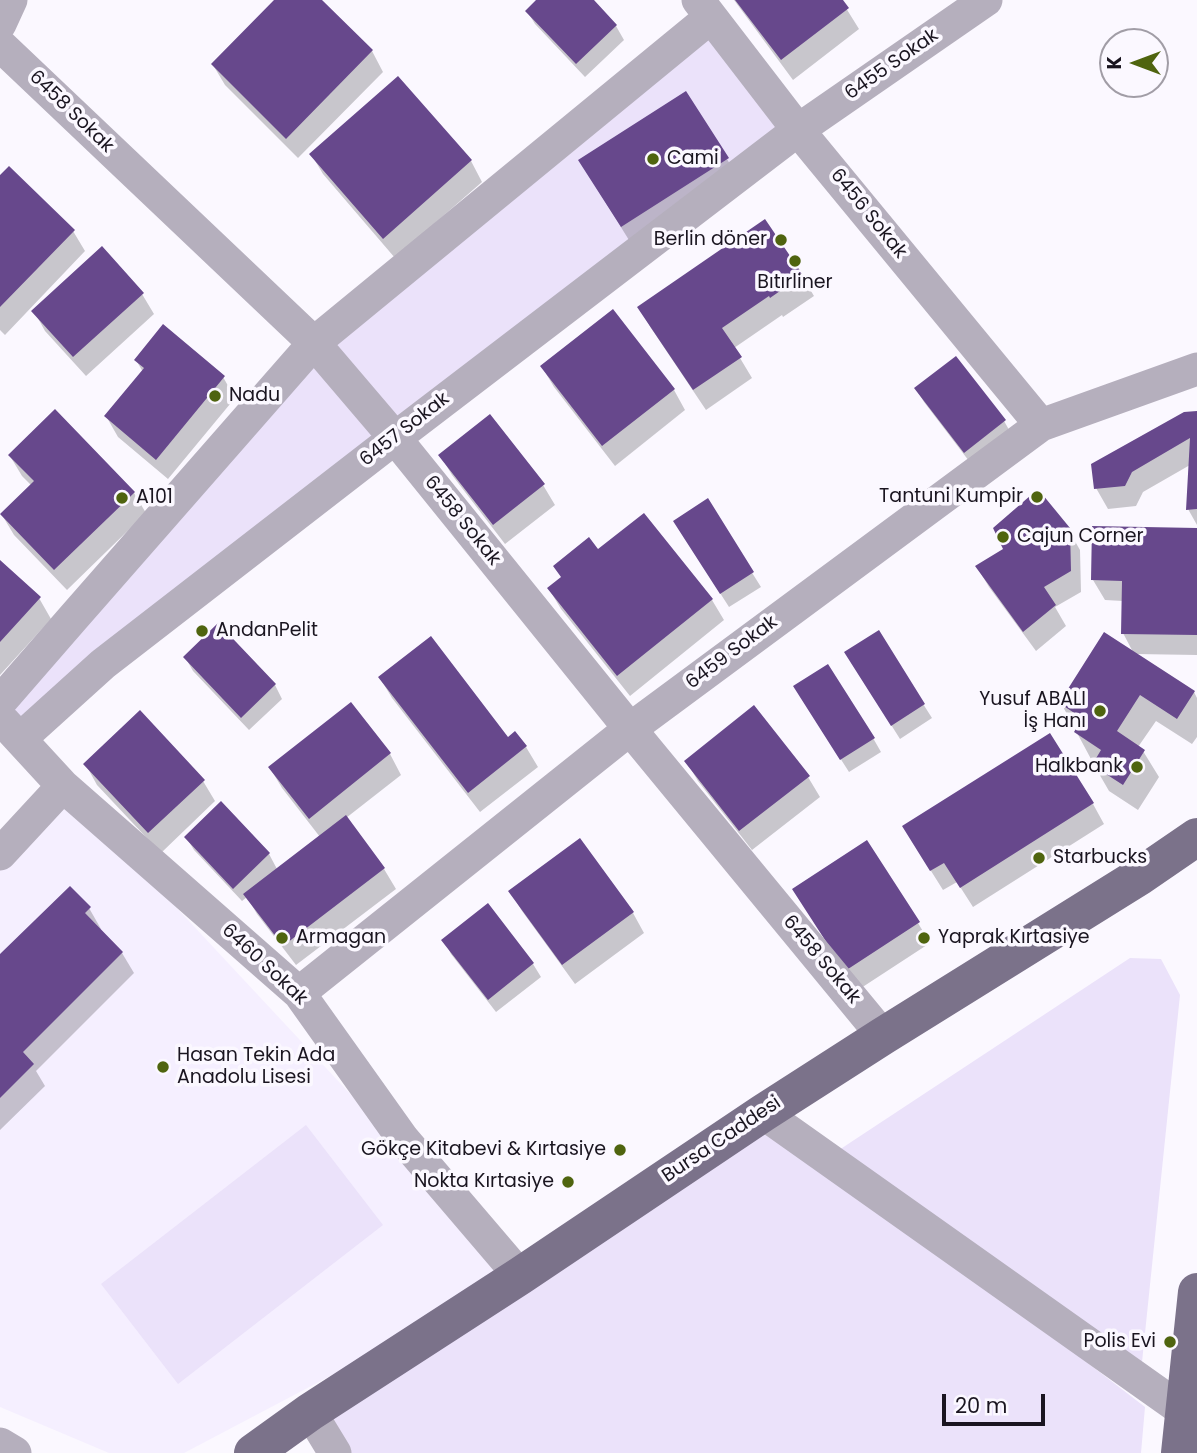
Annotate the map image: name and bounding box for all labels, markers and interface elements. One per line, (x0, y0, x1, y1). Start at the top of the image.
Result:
street label: 6455 Sokak (841, 24, 943, 106)
north arrow (1099, 28, 1169, 98)
text: K (1101, 56, 1128, 70)
street label: 6458 Sokak (24, 66, 118, 158)
place label: Cami (667, 148, 719, 170)
marker: Cami (645, 151, 661, 167)
street label: 6456 Sokak (825, 165, 911, 263)
place label: Berlin döner (654, 229, 767, 251)
marker: Berlin döner (773, 232, 789, 248)
marker: Bıtırliner (787, 253, 803, 269)
place label: Bıtırliner (757, 272, 833, 294)
place label: Nadu (229, 385, 280, 407)
marker: Nadu (207, 388, 223, 404)
street label: 6457 Sokak (356, 388, 454, 472)
street label: 6458 Sokak (419, 472, 505, 570)
place label: Tantuni Kumpir (879, 486, 1023, 508)
place label: A101 (136, 487, 173, 509)
marker: Tantuni Kumpir (1029, 489, 1045, 505)
marker: A101 (114, 490, 130, 506)
place label: Cajun Corner (1017, 526, 1144, 548)
marker: Cajun Corner (995, 529, 1011, 545)
street label: 6459 Sokak (682, 611, 782, 695)
place label: AndanPelit (216, 620, 318, 642)
marker: AndanPelit (194, 623, 210, 639)
place label: Yusuf ABALI İş Hanı (979, 689, 1086, 733)
marker: Yusuf ABALI İş Hanı (1092, 703, 1108, 719)
place label: Halkbank (1035, 756, 1123, 778)
marker: Halkbank (1129, 759, 1145, 775)
place label: Starbucks (1053, 847, 1147, 869)
marker: Starbucks (1031, 850, 1047, 866)
street label: 6458 Sokak (777, 911, 865, 1009)
street label: 6460 Sokak (216, 920, 312, 1010)
place label: Armagan (296, 927, 386, 949)
place label: Yaprak Kırtasiye (938, 927, 1090, 949)
marker: Armagan (274, 930, 290, 946)
marker: Yaprak Kırtasiye (916, 930, 932, 946)
place label: Hasan Tekin Ada Anadolu Lisesi (177, 1045, 335, 1089)
marker: Hasan Tekin Ada Anadolu Lisesi (155, 1059, 171, 1075)
street label: Bursa Caddesi (658, 1092, 786, 1188)
place label: Gökçe Kitabevi & Kırtasiye (361, 1139, 606, 1161)
marker: Gökçe Kitabevi & Kırtasiye (612, 1142, 628, 1158)
place label: Nokta Kırtasiye (414, 1171, 554, 1193)
marker: Nokta Kırtasiye (560, 1174, 576, 1190)
place label: Polis Evi (1083, 1331, 1156, 1353)
marker: Polis Evi (1162, 1334, 1178, 1350)
scale bar (945, 1380, 1048, 1424)
text: 20 m (955, 1391, 1008, 1420)

